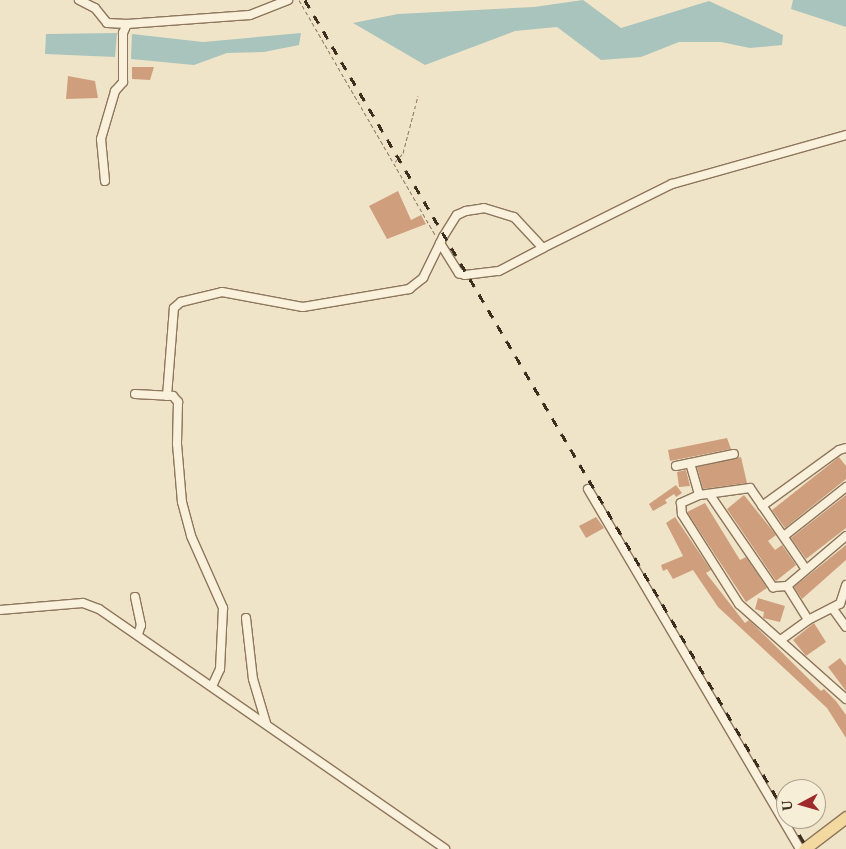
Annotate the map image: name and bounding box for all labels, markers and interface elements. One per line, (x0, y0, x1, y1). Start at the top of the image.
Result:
north arrow (776, 779, 826, 829)
text: U (777, 800, 797, 811)

